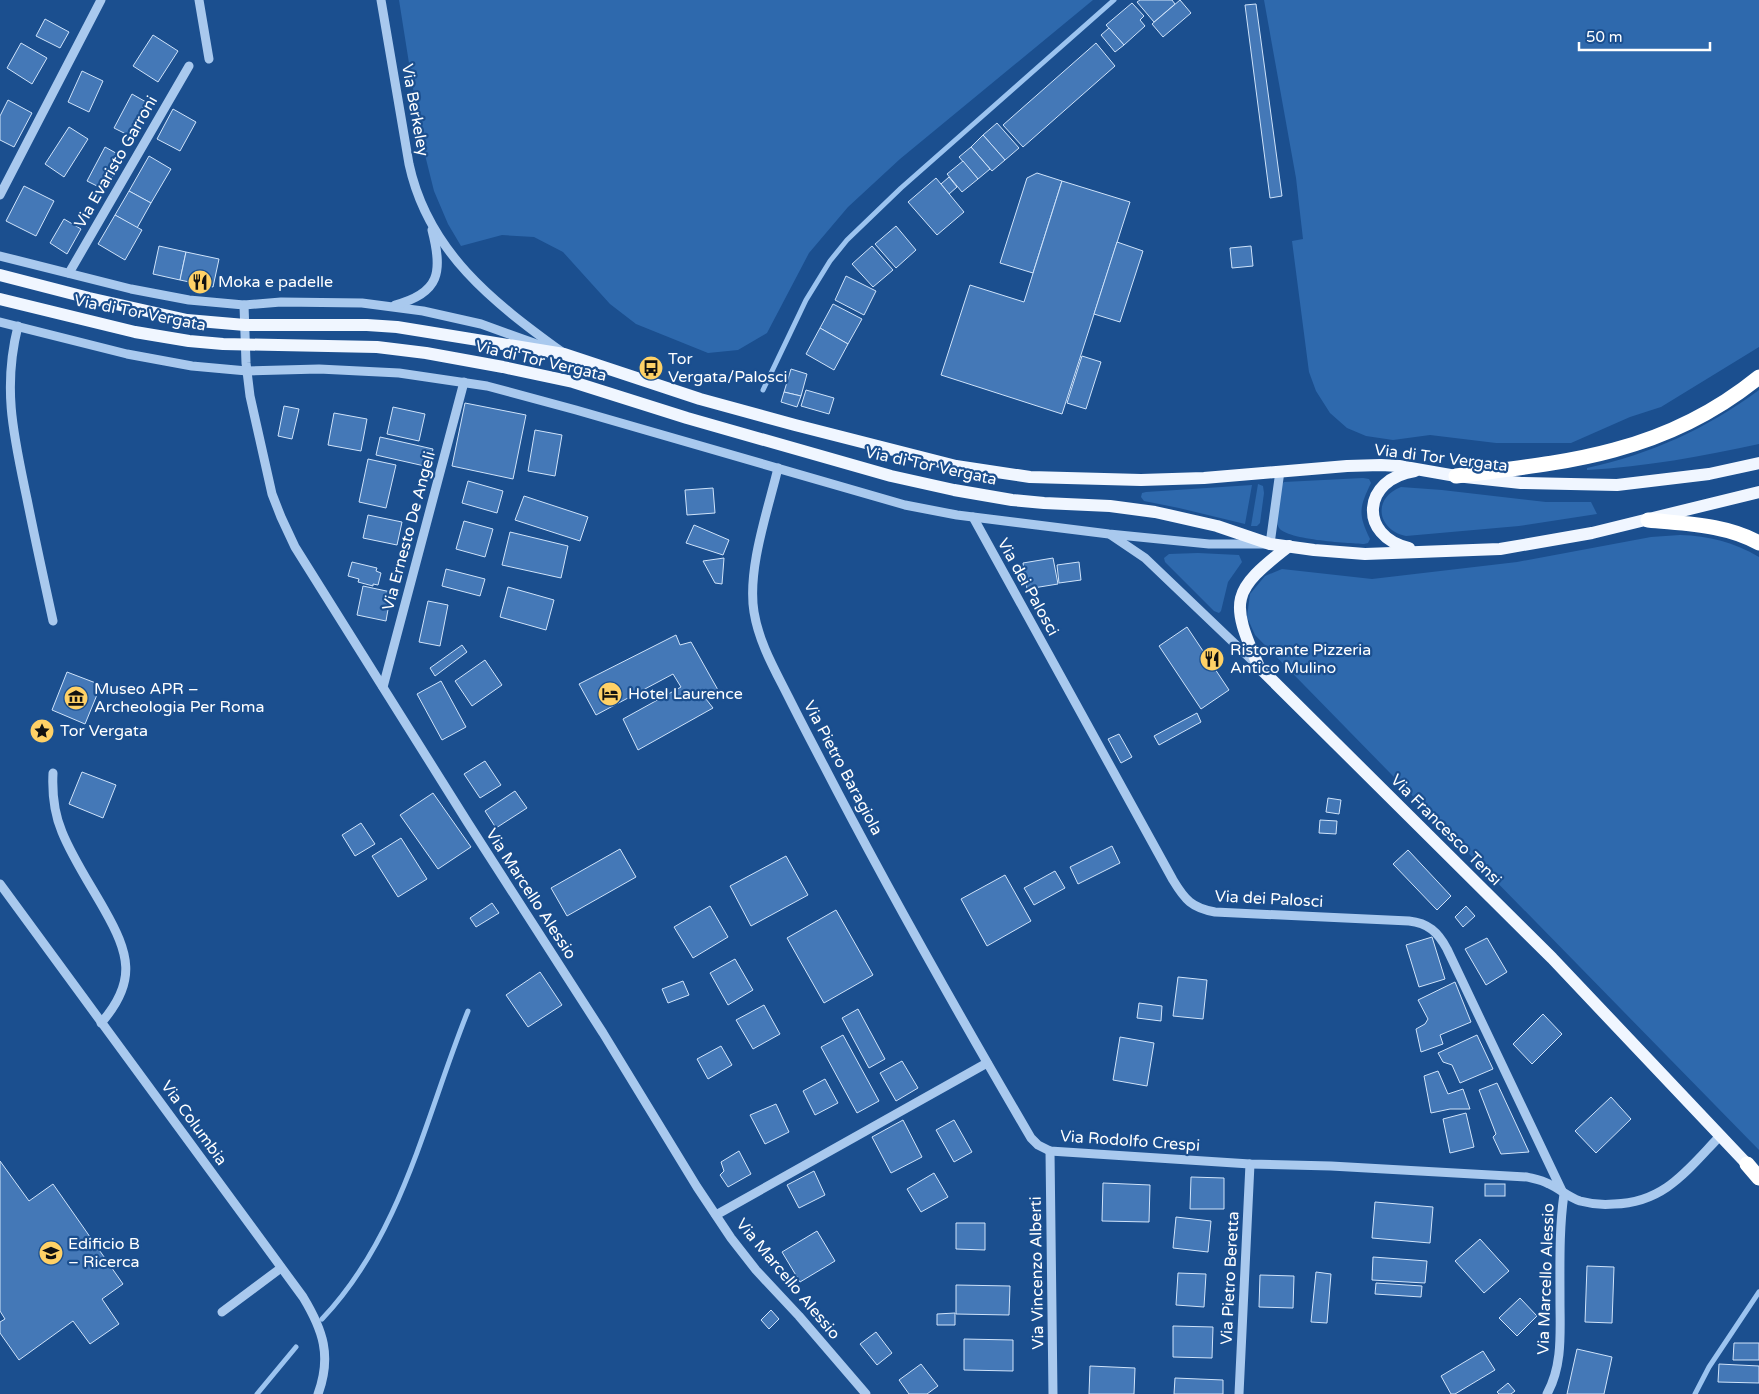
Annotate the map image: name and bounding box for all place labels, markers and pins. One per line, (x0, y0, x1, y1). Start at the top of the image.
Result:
restaurant icon: Moka e padelle (187, 269, 213, 295)
place label: Moka e padelle (218, 272, 333, 292)
place label: Tor Vergata/Palosci (668, 349, 788, 387)
bus stop icon: Tor Vergata/Palosci (638, 355, 664, 381)
place label: Ristorante Pizzeria Antico Mulino (1230, 640, 1371, 678)
restaurant icon: Ristorante Pizzeria Antico Mulino (1199, 646, 1225, 672)
place label: Museo APR – Archeologia Per Roma (94, 679, 264, 717)
hotel icon: Hotel Laurence (597, 681, 623, 707)
place label: Hotel Laurence (628, 684, 743, 704)
museum icon: Museo APR – Archeologia Per Roma (63, 685, 89, 711)
place icon: Tor Vergata (29, 718, 55, 744)
place label: Tor Vergata (60, 721, 148, 741)
place label: Edificio B – Ricerca (68, 1234, 140, 1272)
school or university icon: Edificio B – Ricerca (38, 1240, 64, 1266)

